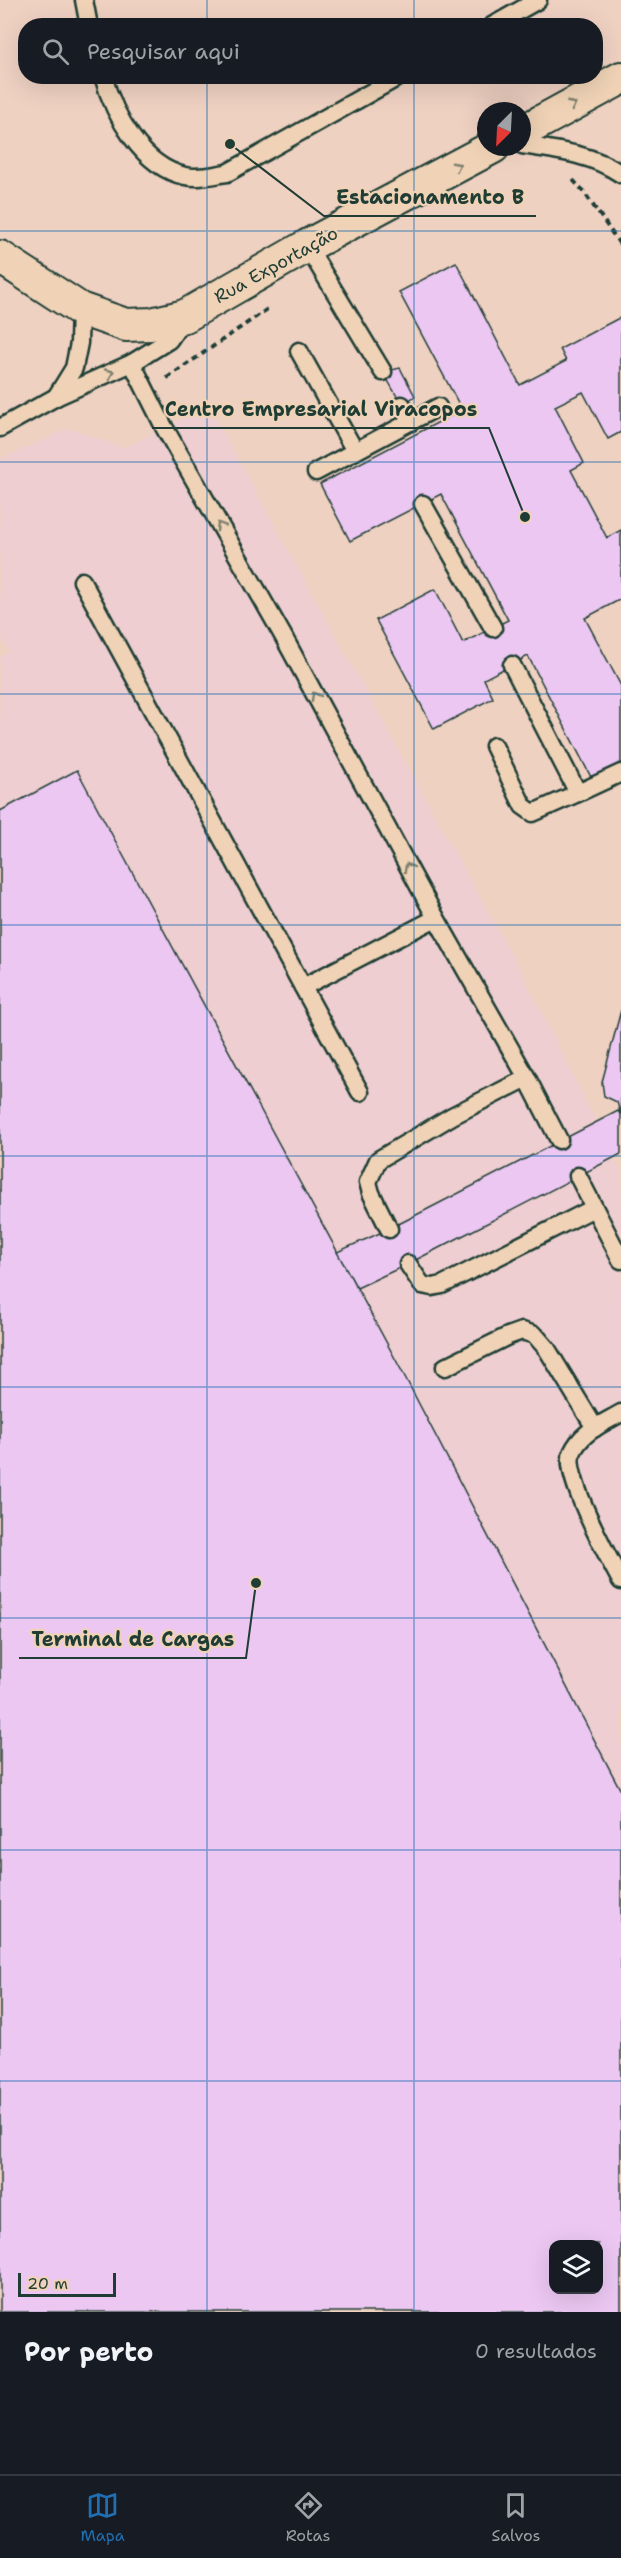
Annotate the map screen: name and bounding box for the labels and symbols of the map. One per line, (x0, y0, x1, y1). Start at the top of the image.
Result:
one-way arrow (565, 101, 576, 112)
north arrow (477, 102, 531, 156)
one-way arrow (451, 162, 461, 173)
callout: Estacionamento B (324, 178, 536, 216)
text: Estacionamento B (336, 184, 524, 210)
street label: Rua Exportação (210, 221, 342, 309)
one-way arrow (103, 369, 114, 381)
callout: Centro Empresarial Viracopos (152, 390, 489, 428)
text: Centro Empresarial Viracopos (165, 396, 477, 422)
one-way arrow (215, 521, 227, 532)
one-way arrow (311, 691, 322, 702)
one-way arrow (404, 863, 415, 873)
callout: Terminal de Cargas (19, 1620, 246, 1658)
text: Terminal de Cargas (32, 1626, 234, 1652)
scale bar (18, 2270, 116, 2298)

